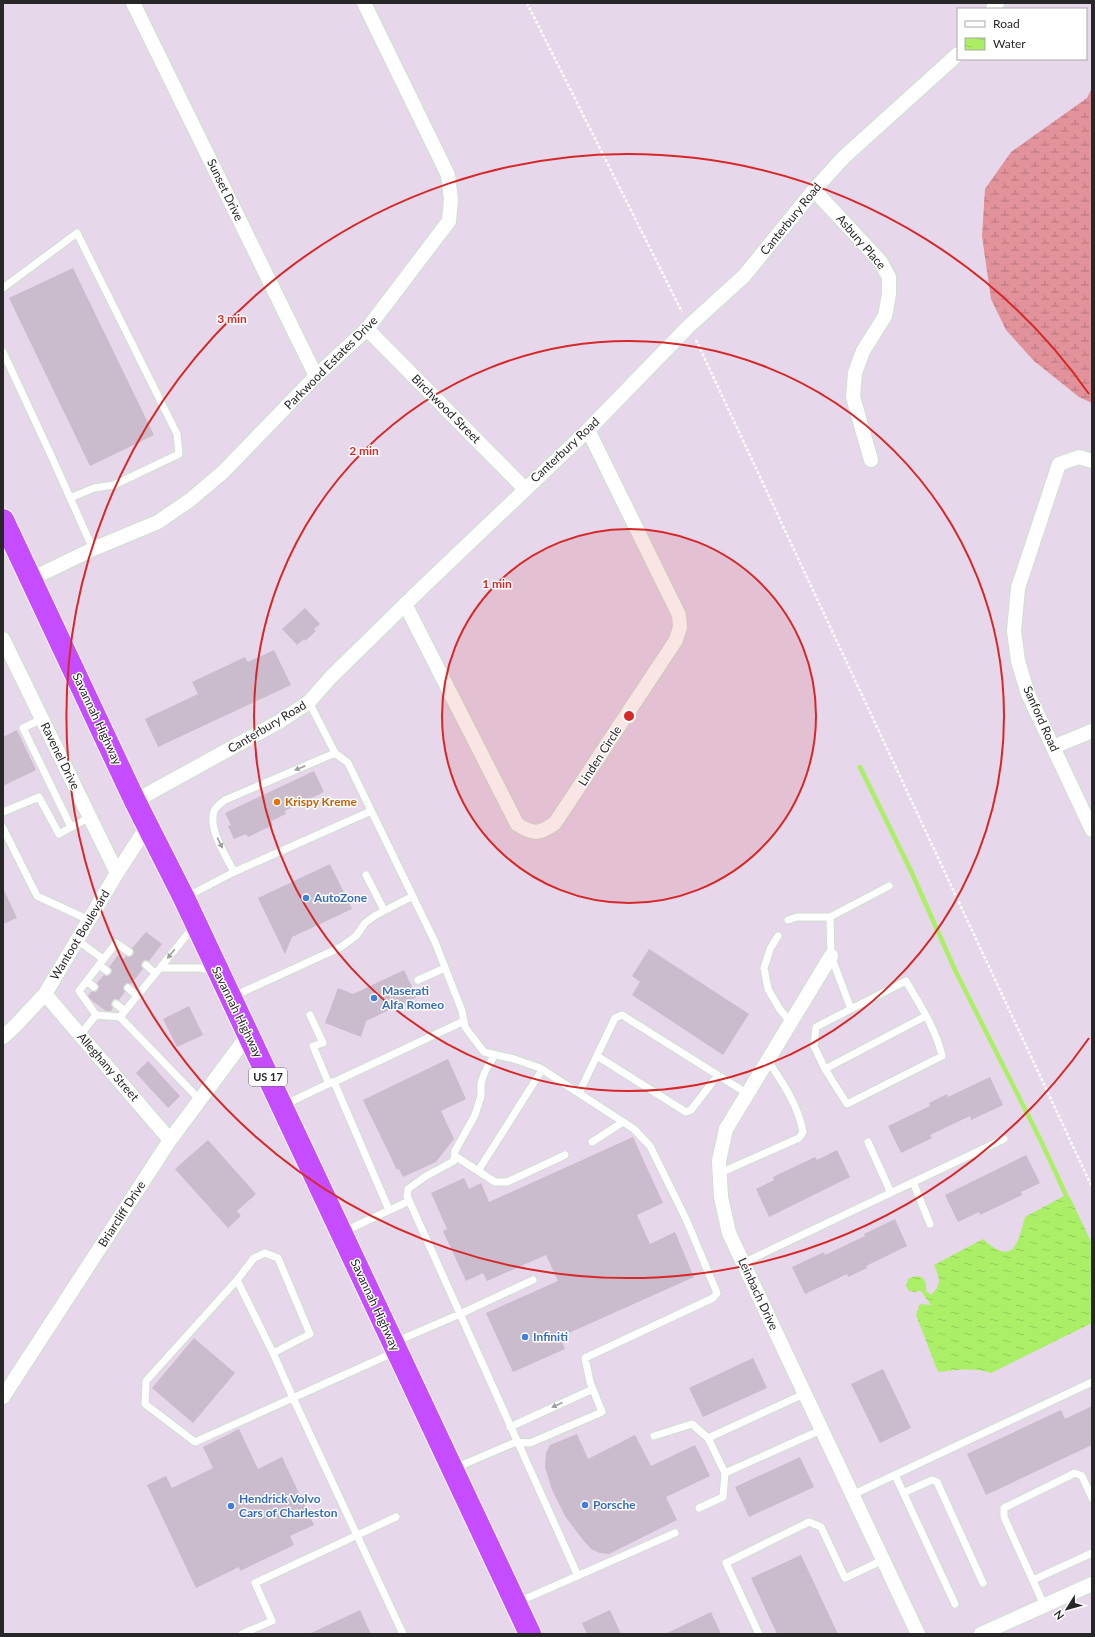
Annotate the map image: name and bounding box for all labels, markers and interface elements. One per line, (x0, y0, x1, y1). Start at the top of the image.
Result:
legend (957, 8, 1087, 60)
text: Road (993, 16, 1020, 31)
text: Water (993, 36, 1026, 51)
street label: Sunset Drive (204, 156, 247, 223)
street label: Canterbury Road (757, 179, 824, 258)
street label: Asbury Place (833, 211, 889, 272)
text: 3 min (217, 311, 247, 326)
street label: Parkwood Estates Drive (281, 313, 380, 412)
street label: Birchwood Street (409, 371, 484, 447)
street label: Canterbury Road (527, 414, 602, 485)
text: 2 min (349, 443, 379, 458)
text: 1 min (482, 576, 512, 591)
street label: Savannah Highway (70, 670, 126, 768)
street label: Sanford Road (1020, 684, 1063, 754)
street label: Canterbury Road (225, 697, 309, 756)
centre of rings (622, 709, 636, 723)
street label: Ravenel Drive (38, 720, 83, 792)
street label: Linden Circle (575, 723, 625, 789)
one-way arrow (294, 765, 305, 771)
place label: Krispy Kreme (285, 794, 358, 809)
marker: Krispy Kreme (272, 797, 282, 807)
one-way arrow (217, 837, 223, 848)
street label: Wantoot Boulevard (47, 887, 112, 983)
place label: AutoZone (313, 890, 368, 905)
marker: AutoZone (301, 893, 311, 903)
one-way arrow (167, 949, 176, 960)
street label: Savannah Highway (209, 964, 266, 1061)
place label: Maserati Alfa Romeo (381, 983, 444, 1012)
marker: Maserati Alfa Romeo (369, 993, 379, 1003)
street label: Alleghany Street (74, 1029, 143, 1105)
road number: US 17 (249, 1068, 287, 1086)
street label: Briarcliff Drive (95, 1178, 149, 1250)
street label: Leinbach Drive (735, 1255, 782, 1333)
street label: Savannah Highway (348, 1256, 404, 1354)
place label: Infiniti (533, 1329, 568, 1344)
marker: Infiniti (520, 1332, 530, 1342)
one-way arrow (552, 1402, 563, 1408)
place label: Hendrick Volvo Cars of Charleston (239, 1491, 338, 1520)
place label: Porsche (593, 1497, 636, 1512)
marker: Porsche (580, 1500, 590, 1510)
marker: Hendrick Volvo Cars of Charleston (226, 1501, 236, 1511)
north arrow (1047, 1589, 1087, 1629)
text: N (1051, 1608, 1066, 1623)

